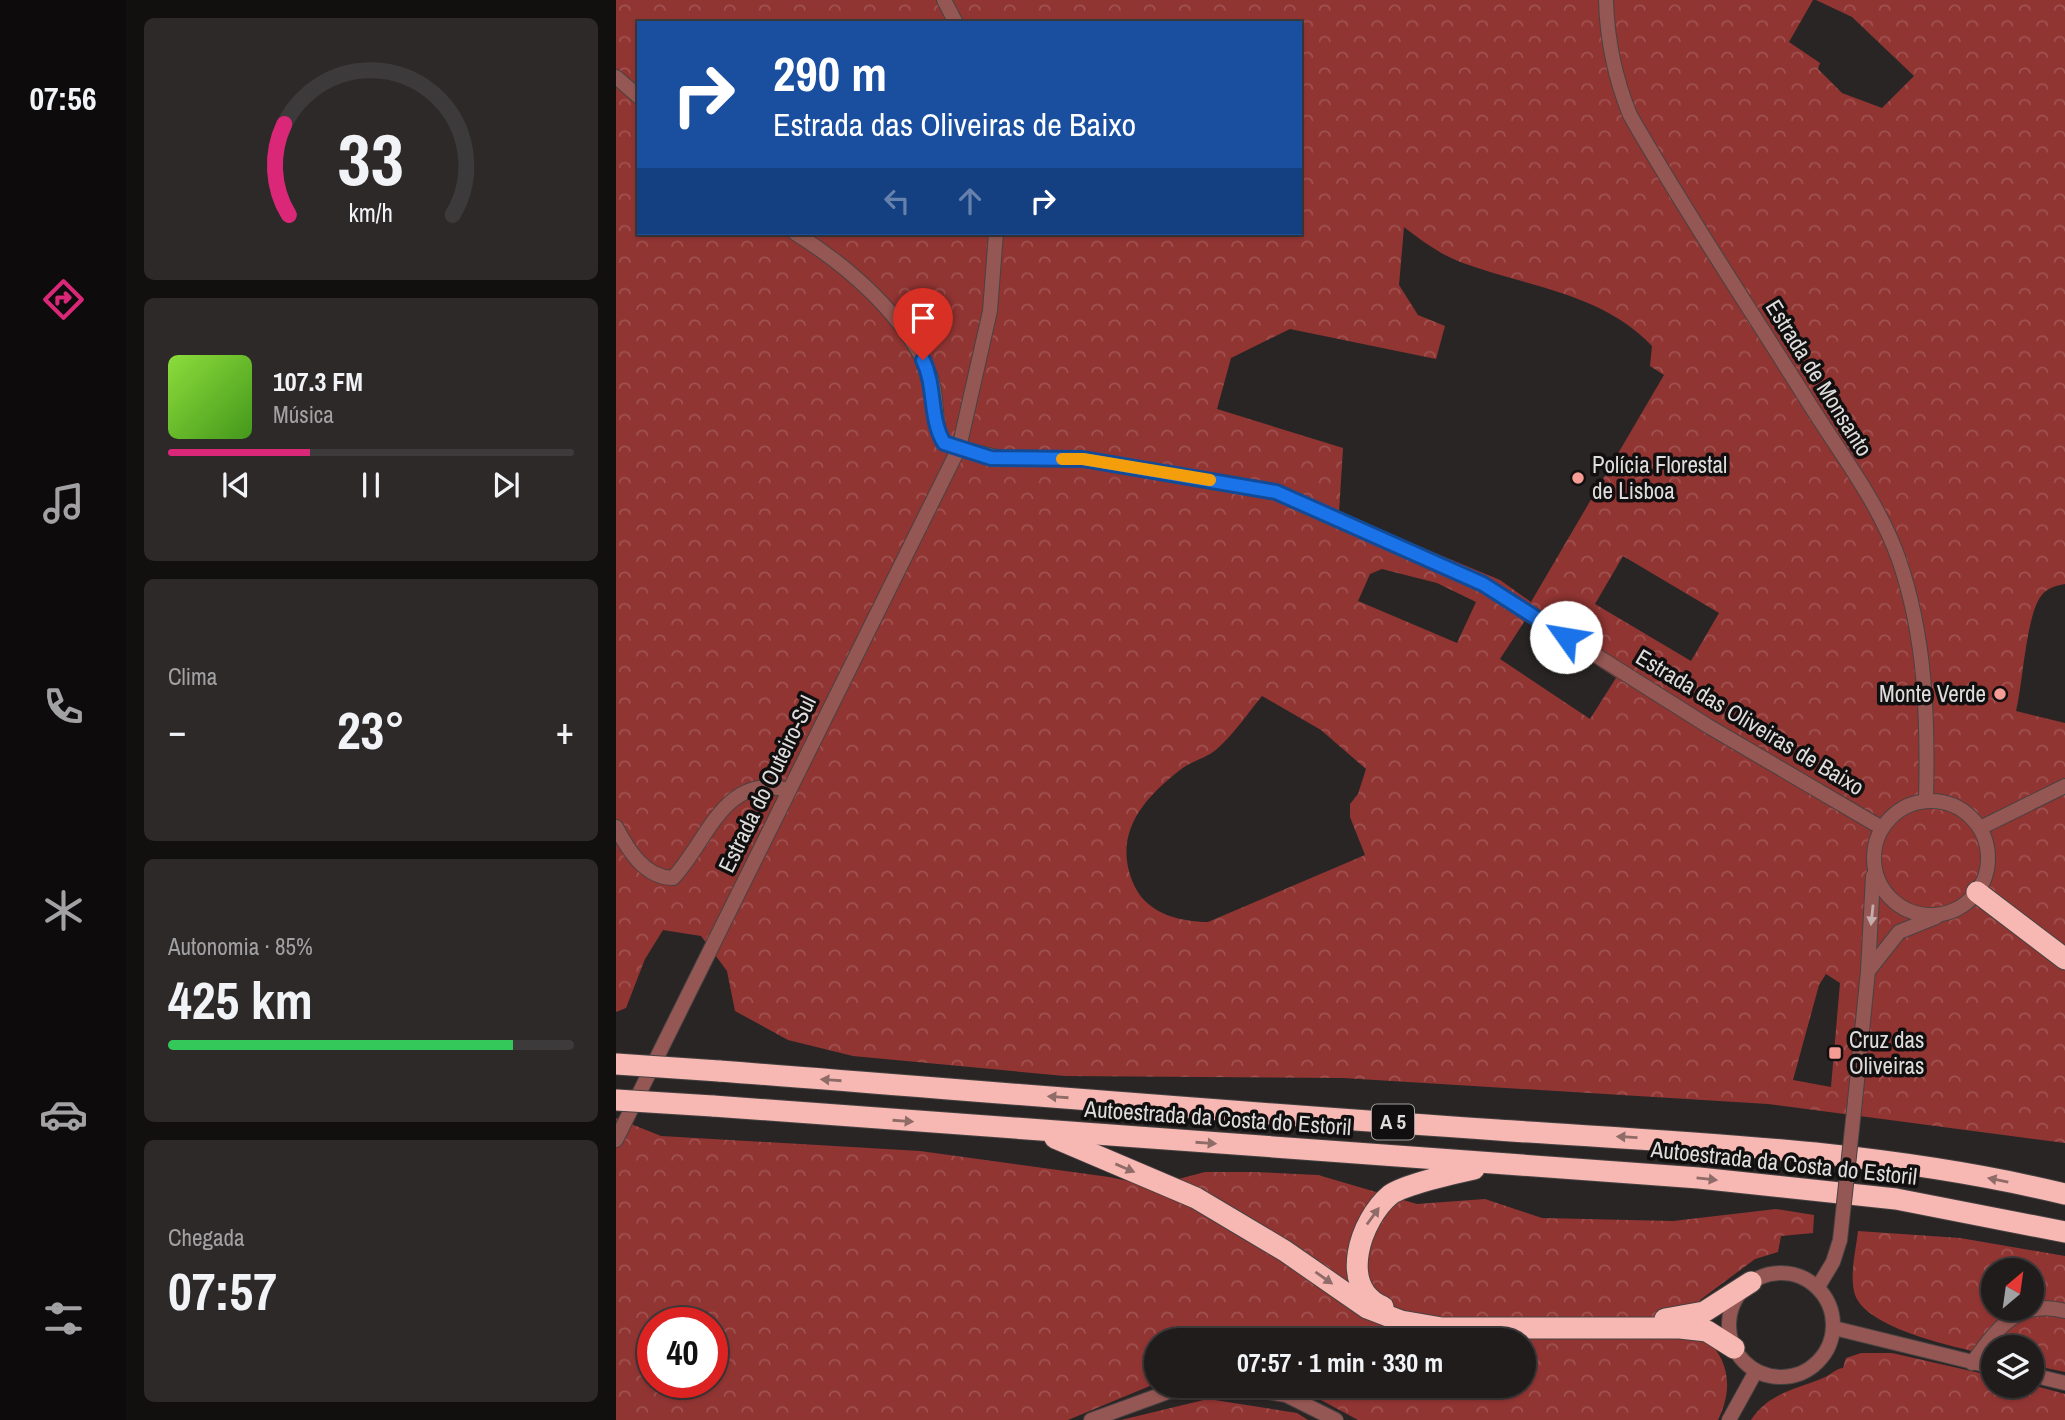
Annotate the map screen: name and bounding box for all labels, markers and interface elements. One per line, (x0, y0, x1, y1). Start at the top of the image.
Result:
text: 290 m (773, 40, 887, 106)
icon: right (658, 49, 749, 140)
text: 07:56 (29, 77, 97, 120)
text: Estrada das Oliveiras de Baixo (773, 103, 1136, 146)
text: 33 (338, 111, 404, 209)
icon: left (878, 182, 916, 220)
icon: ahead (951, 182, 989, 220)
icon: right (1024, 182, 1062, 220)
text: km/h (349, 196, 393, 230)
icon: directions (39, 275, 88, 324)
pin (893, 288, 953, 360)
street label: Estrada de Monsanto (1759, 293, 1880, 462)
icon: arrive (904, 299, 942, 337)
text: 107.3 FM (273, 364, 363, 399)
text: Música (273, 399, 334, 430)
place label: Polícia Florestal de Lisboa (1592, 449, 1727, 506)
icon: previous (217, 466, 255, 504)
icon: pause (352, 466, 390, 504)
icon: next (487, 466, 525, 504)
marker: Polícia Florestal de Lisboa (1570, 470, 1586, 486)
icon: music (39, 479, 88, 528)
position arrow (1529, 600, 1603, 674)
street label: Estrada das Oliveiras de Baixo (1630, 641, 1870, 802)
text: Clima (168, 661, 217, 692)
place label: Monte Verde (1879, 678, 1986, 709)
icon: phone (39, 682, 88, 731)
marker: Monte Verde (1992, 686, 2008, 702)
street label: Estrada do Outeiro-Sul (710, 690, 823, 877)
text: 23° (337, 695, 405, 765)
text: − (168, 705, 186, 756)
text: + (556, 705, 574, 756)
icon: climate (39, 886, 88, 935)
one-way arrow (1866, 904, 1877, 926)
text: Autonomia · 85% (168, 931, 313, 962)
text: 425 km (168, 965, 313, 1035)
place label: Cruz das Oliveiras (1849, 1024, 1924, 1081)
marker: Cruz das Oliveiras (1827, 1045, 1843, 1061)
one-way arrow (820, 1074, 842, 1085)
icon: car (39, 1090, 88, 1139)
one-way arrow (1046, 1091, 1068, 1102)
street label: Autoestrada da Costa do Estoril (1083, 1093, 1352, 1142)
road number: A 5 (1372, 1104, 1414, 1140)
one-way arrow (892, 1116, 914, 1127)
one-way arrow (1615, 1132, 1637, 1143)
street label: Autoestrada da Costa do Estoril (1648, 1133, 1919, 1192)
one-way arrow (1195, 1138, 1217, 1149)
one-way arrow (1115, 1163, 1136, 1174)
one-way arrow (1696, 1173, 1718, 1184)
one-way arrow (1987, 1174, 2009, 1185)
one-way arrow (1366, 1207, 1380, 1225)
text: Chegada (168, 1222, 245, 1253)
text: 07:57 (168, 1256, 277, 1326)
north arrow (1981, 1258, 2044, 1321)
map controls (1981, 1258, 2044, 1398)
one-way arrow (1315, 1271, 1333, 1285)
icon: filters (39, 1294, 88, 1343)
speed limit sign: 40 (637, 1307, 728, 1398)
button: layers (1981, 1335, 2044, 1398)
text: 07:57 · 1 min · 330 m (1237, 1345, 1443, 1380)

